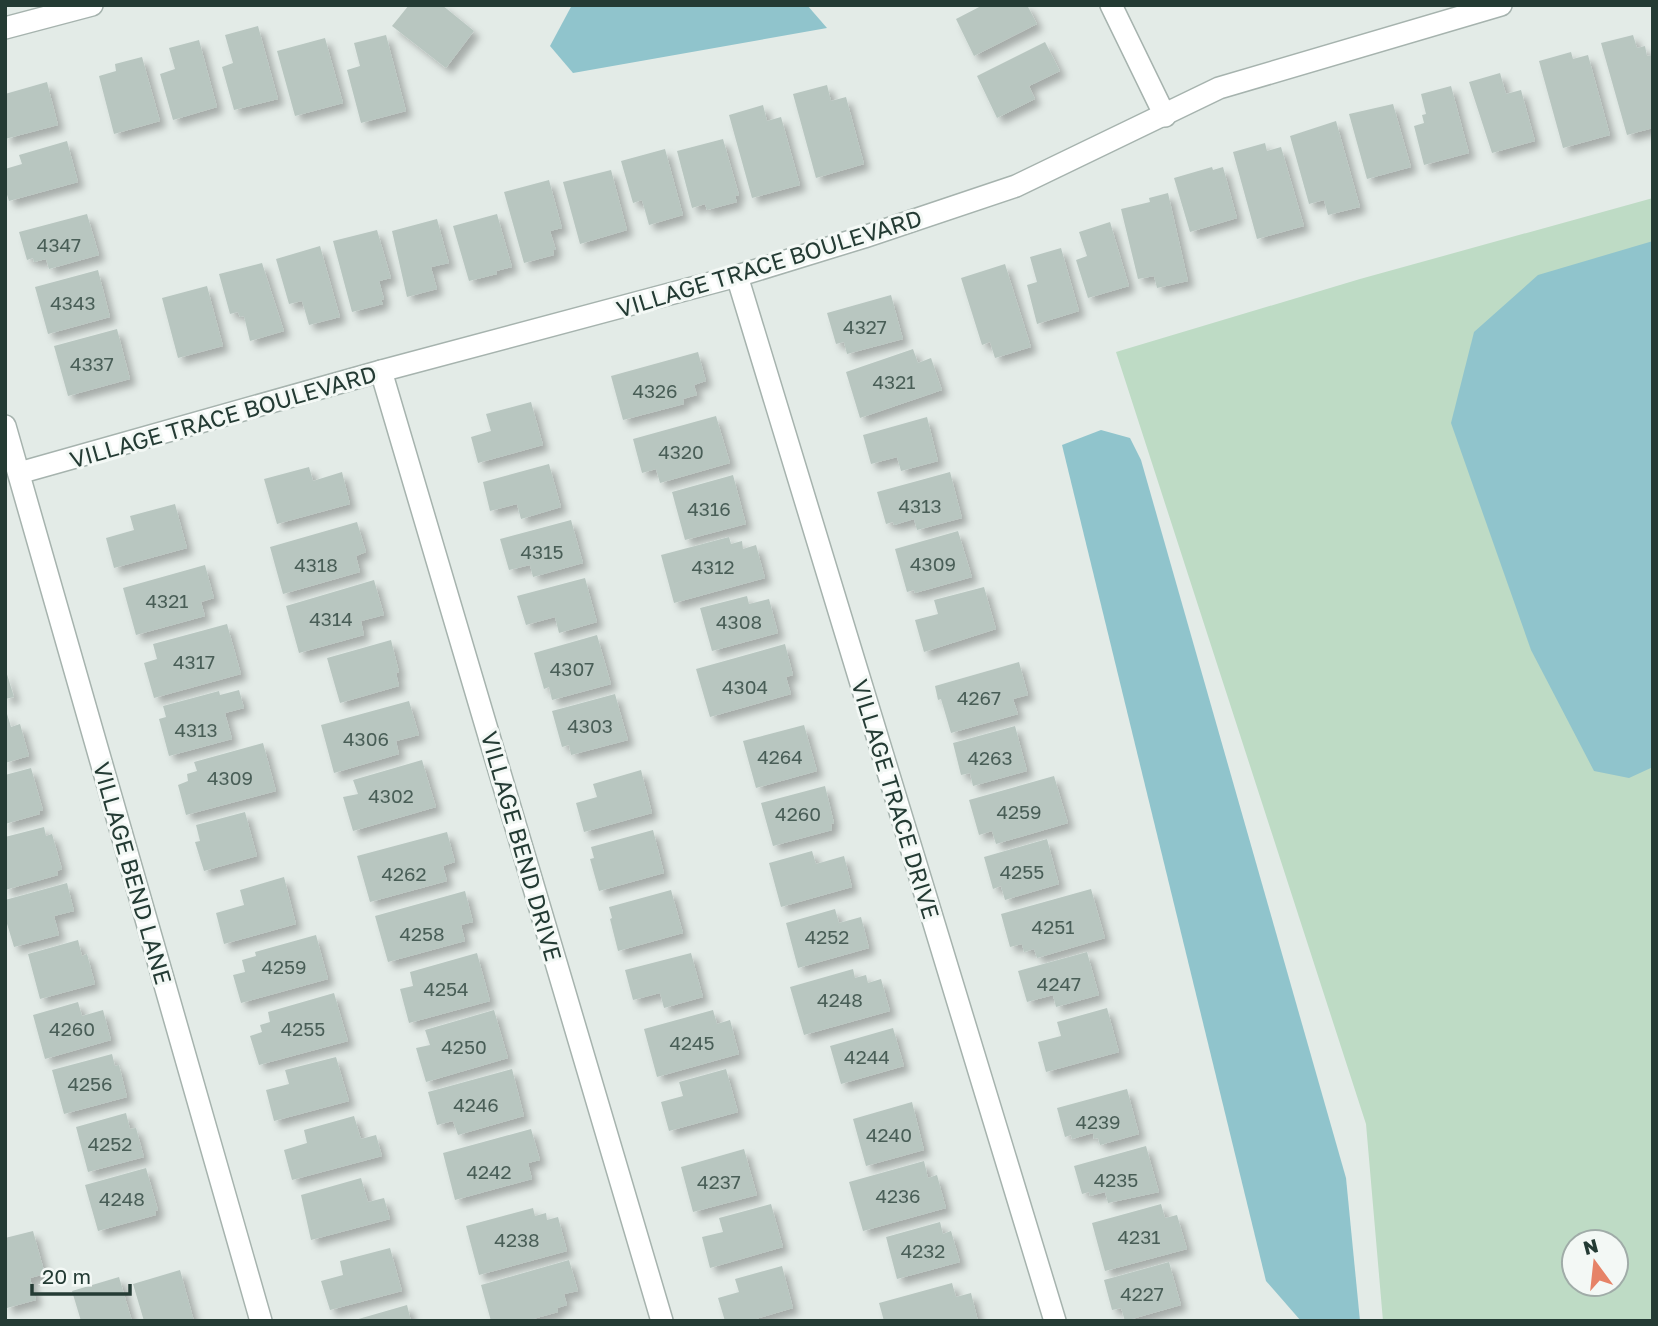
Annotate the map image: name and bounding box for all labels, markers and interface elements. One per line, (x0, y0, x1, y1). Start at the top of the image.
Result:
street label: VILLAGE TRACE BOULEVARD (613, 203, 925, 323)
house number: 4347 (37, 233, 81, 256)
house number: 4343 (50, 291, 96, 314)
house number: 4327 (843, 315, 887, 338)
house number: 4337 (70, 352, 114, 375)
street label: VILLAGE TRACE BOULEVARD (66, 359, 380, 473)
house number: 4321 (873, 370, 915, 393)
house number: 4326 (632, 379, 678, 402)
house number: 4320 (658, 440, 704, 463)
house number: 4313 (898, 494, 942, 517)
house number: 4316 (687, 497, 731, 520)
house number: 4315 (521, 540, 563, 563)
house number: 4309 (910, 552, 956, 575)
house number: 4318 (294, 553, 338, 576)
house number: 4312 (692, 555, 734, 578)
house number: 4321 (146, 589, 188, 612)
house number: 4314 (309, 607, 353, 630)
house number: 4308 (716, 610, 762, 633)
house number: 4317 (173, 650, 215, 673)
house number: 4307 (550, 657, 594, 680)
house number: 4304 (722, 675, 768, 698)
street label: VILLAGE TRACE DRIVE (846, 676, 946, 922)
house number: 4267 (957, 686, 1001, 709)
house number: 4303 (567, 714, 613, 737)
house number: 4313 (174, 718, 218, 741)
house number: 4306 (343, 727, 389, 750)
street label: VILLAGE BEND DRIVE (476, 728, 568, 964)
house number: 4264 (757, 745, 803, 768)
house number: 4263 (967, 746, 1013, 769)
street label: VILLAGE BEND LANE (88, 759, 178, 987)
house number: 4309 (207, 766, 253, 789)
house number: 4302 (368, 784, 414, 807)
house number: 4259 (996, 800, 1042, 823)
house number: 4260 (775, 802, 821, 825)
house number: 4255 (1000, 860, 1044, 883)
house number: 4262 (381, 862, 427, 885)
house number: 4251 (1032, 915, 1074, 938)
house number: 4258 (399, 922, 445, 945)
house number: 4252 (805, 925, 849, 948)
house number: 4259 (261, 955, 307, 978)
house number: 4247 (1037, 972, 1081, 995)
house number: 4254 (423, 977, 469, 1000)
house number: 4248 (817, 988, 863, 1011)
house number: 4260 (49, 1017, 95, 1040)
house number: 4255 (281, 1017, 325, 1040)
house number: 4245 (669, 1031, 715, 1054)
house number: 4250 (441, 1035, 487, 1058)
house number: 4244 (844, 1045, 890, 1068)
house number: 4256 (67, 1072, 113, 1095)
house number: 4246 (453, 1093, 499, 1116)
house number: 4239 (1075, 1110, 1121, 1133)
house number: 4240 (866, 1123, 912, 1146)
house number: 4252 (88, 1132, 132, 1155)
house number: 4242 (466, 1160, 512, 1183)
house number: 4235 (1094, 1168, 1138, 1191)
house number: 4237 (697, 1170, 741, 1193)
house number: 4236 (875, 1184, 921, 1207)
house number: 4248 (99, 1187, 145, 1210)
house number: 4231 (1118, 1225, 1160, 1248)
house number: 4238 (494, 1228, 540, 1251)
north arrow (1560, 1228, 1630, 1298)
text: N (1581, 1233, 1600, 1259)
house number: 4232 (901, 1239, 945, 1262)
scale bar (32, 1252, 130, 1296)
text: 20 m (42, 1263, 91, 1289)
house number: 4227 (1120, 1282, 1164, 1305)

